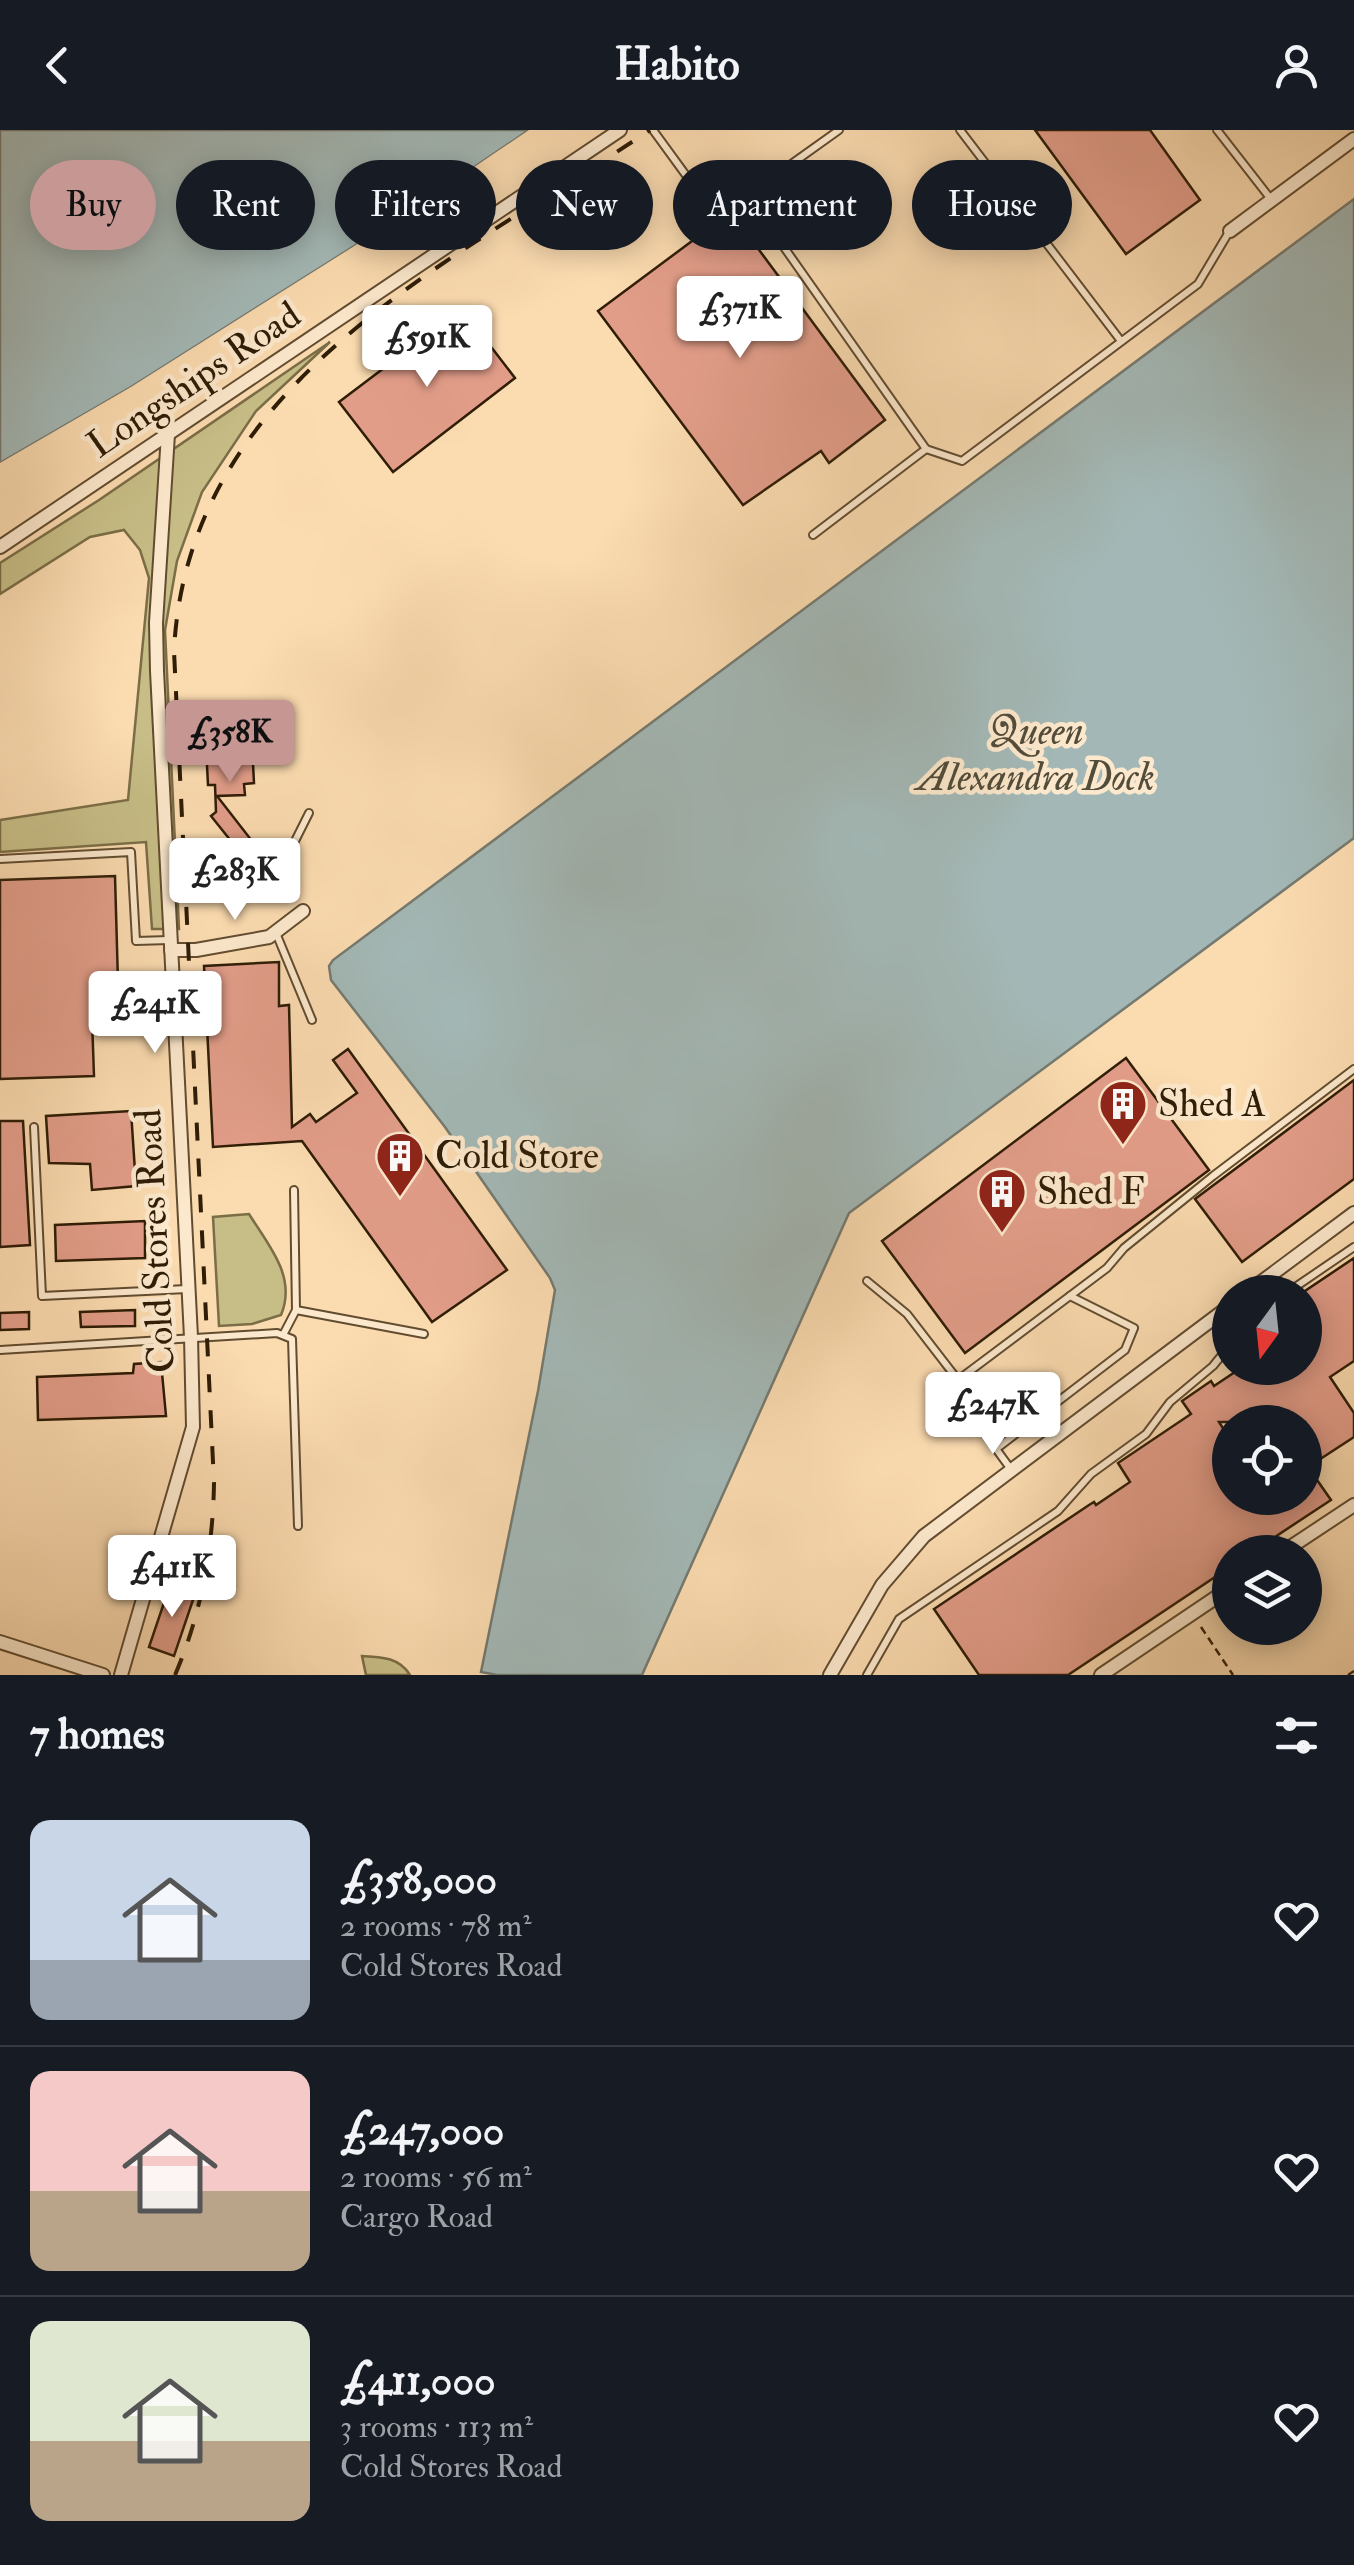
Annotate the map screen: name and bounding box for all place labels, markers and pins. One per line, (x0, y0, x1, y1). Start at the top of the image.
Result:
pin: £371K (670, 276, 810, 361)
pin: £591K (357, 305, 497, 390)
pin: £358K (160, 700, 300, 785)
pin: £283K (165, 838, 305, 923)
pin: £241K (85, 971, 225, 1056)
building icon: Shed A (1097, 1078, 1149, 1146)
place label: Shed A (1158, 1080, 1266, 1128)
building icon: Cold Store (374, 1130, 426, 1198)
place label: Cold Store (435, 1132, 599, 1180)
building icon: Shed F (976, 1166, 1028, 1234)
place label: Shed F (1037, 1168, 1145, 1216)
pin: £247K (923, 1372, 1063, 1457)
pin: £411K (102, 1535, 242, 1620)

